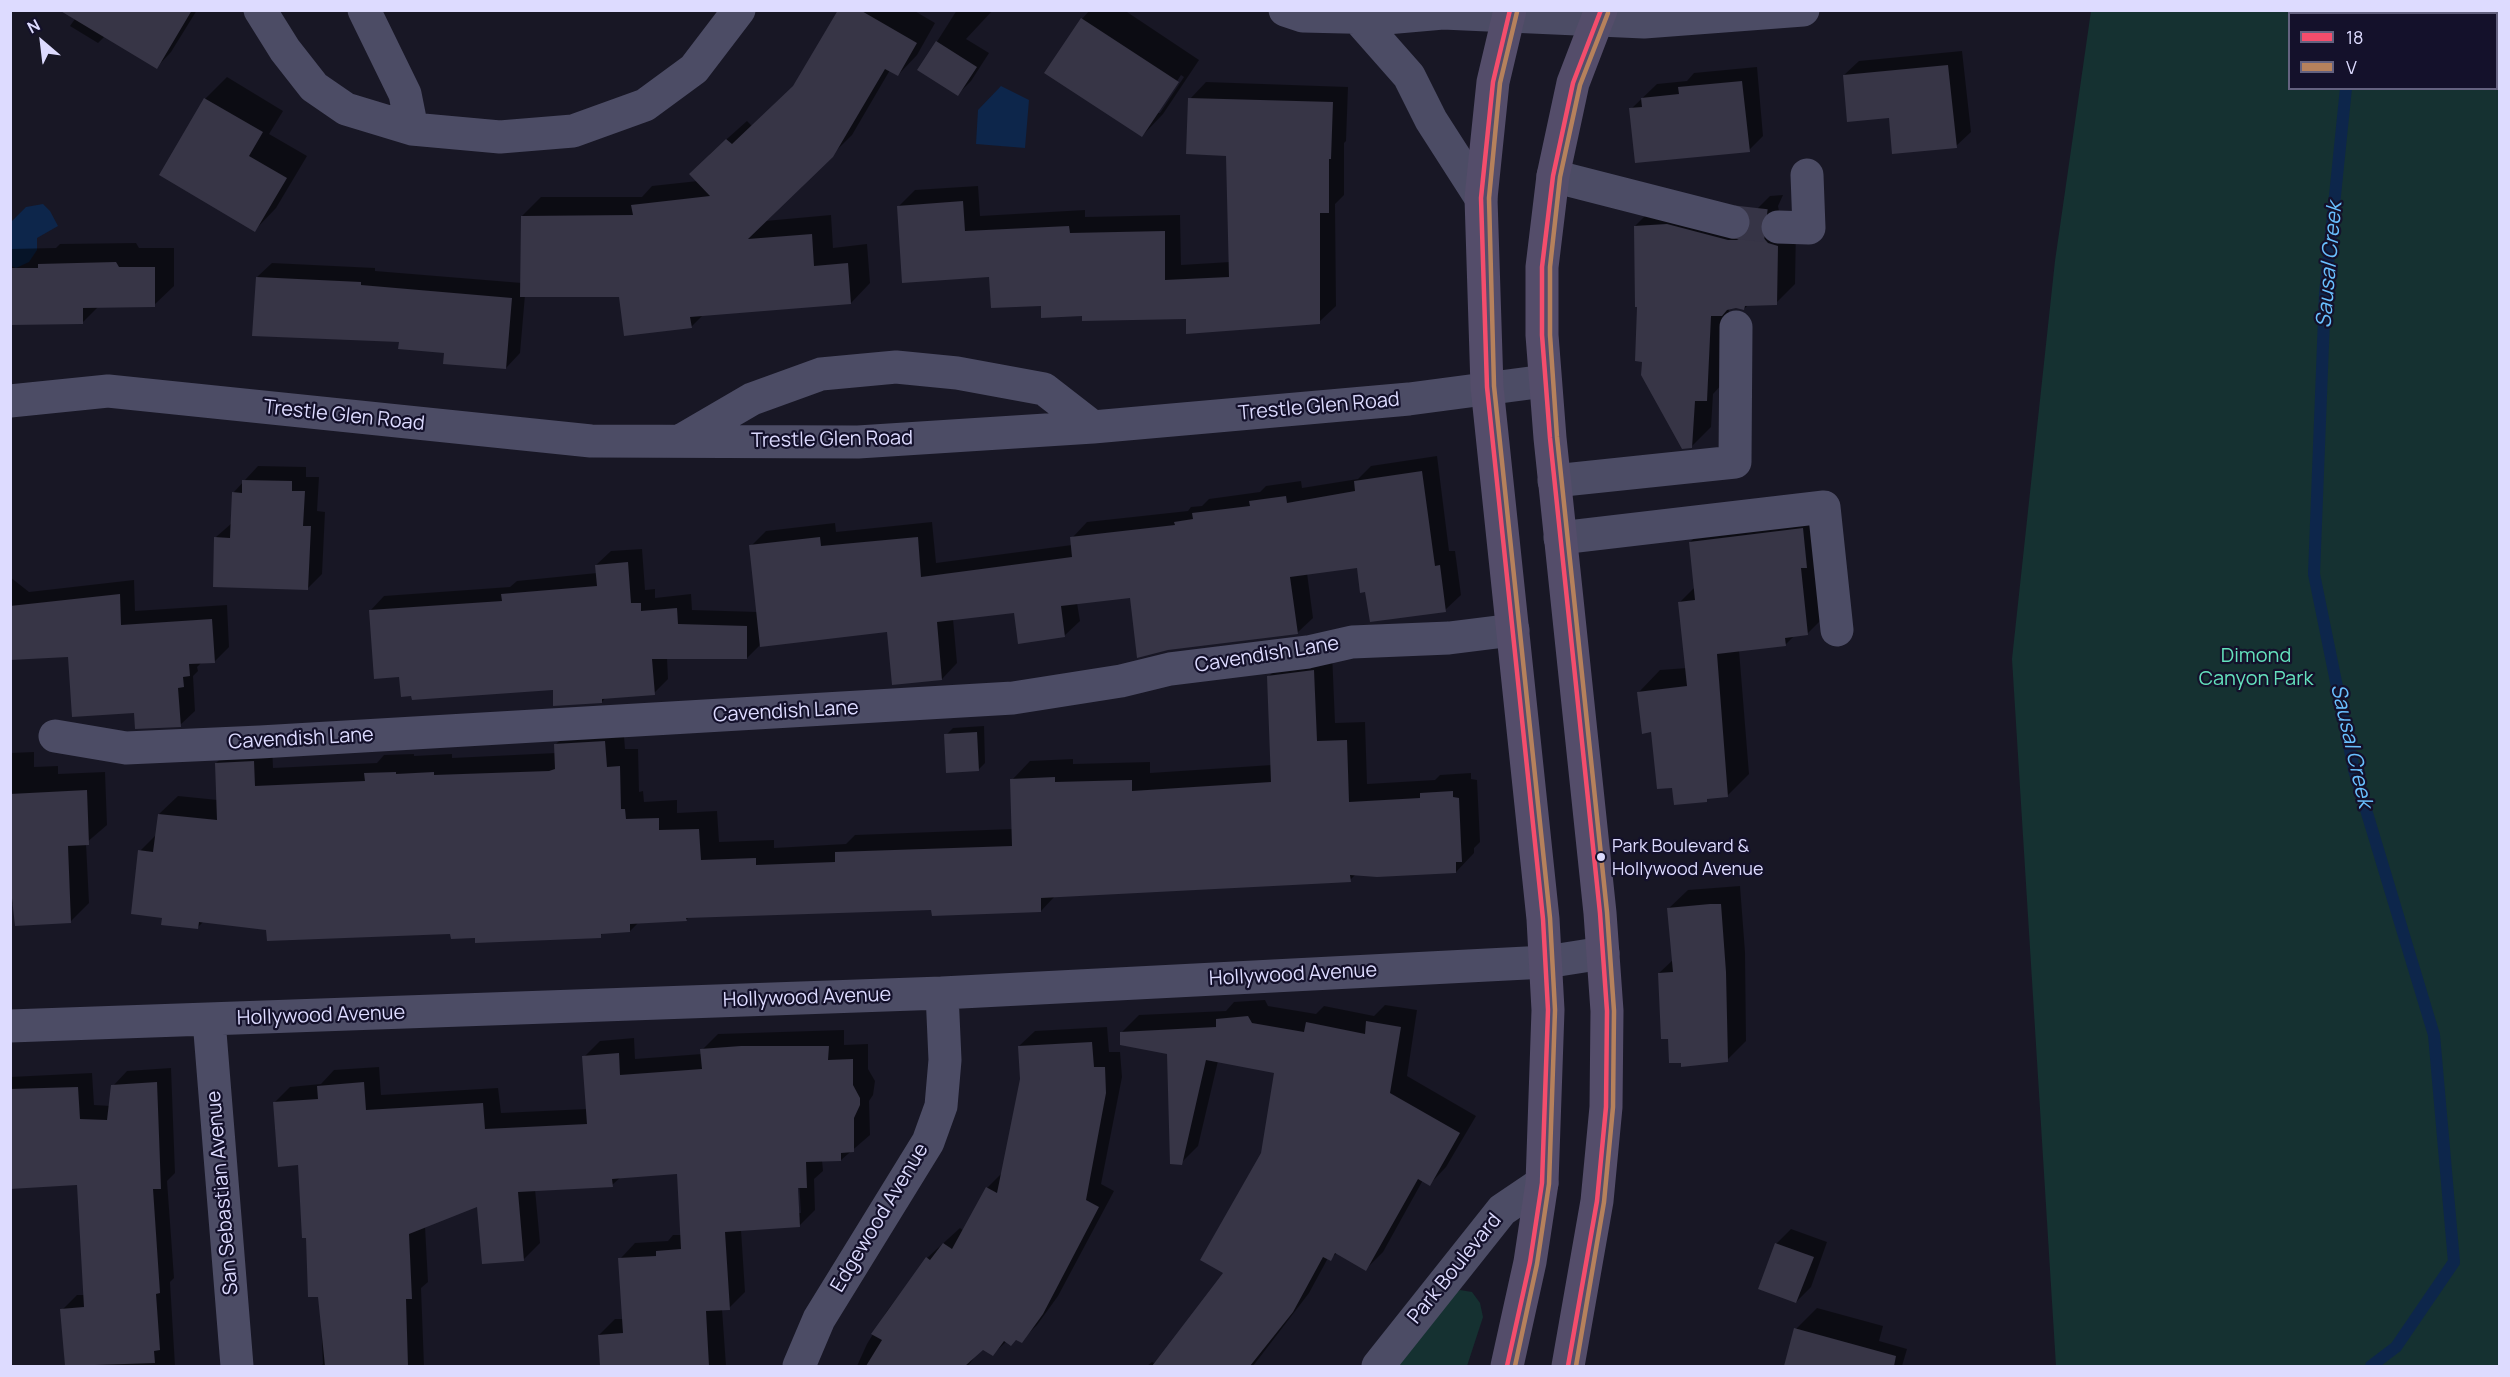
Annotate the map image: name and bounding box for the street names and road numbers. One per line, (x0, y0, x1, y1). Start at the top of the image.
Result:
street label: Trestle Glen Road (1237, 388, 1401, 426)
street label: Trestle Glen Road (262, 396, 426, 436)
street label: Trestle Glen Road (751, 427, 913, 453)
street label: Cavendish Lane (1193, 632, 1341, 678)
street label: Cavendish Lane (713, 696, 859, 728)
street label: Cavendish Lane (228, 723, 374, 755)
street label: Hollywood Avenue (1208, 959, 1378, 991)
street label: Hollywood Avenue (722, 983, 892, 1013)
street label: Hollywood Avenue (236, 1001, 406, 1031)
street label: San Sebastian Avenue (202, 1090, 244, 1296)
street label: Edgewood Avenue (826, 1139, 934, 1297)
street label: Park Boulevard (1403, 1209, 1507, 1329)

